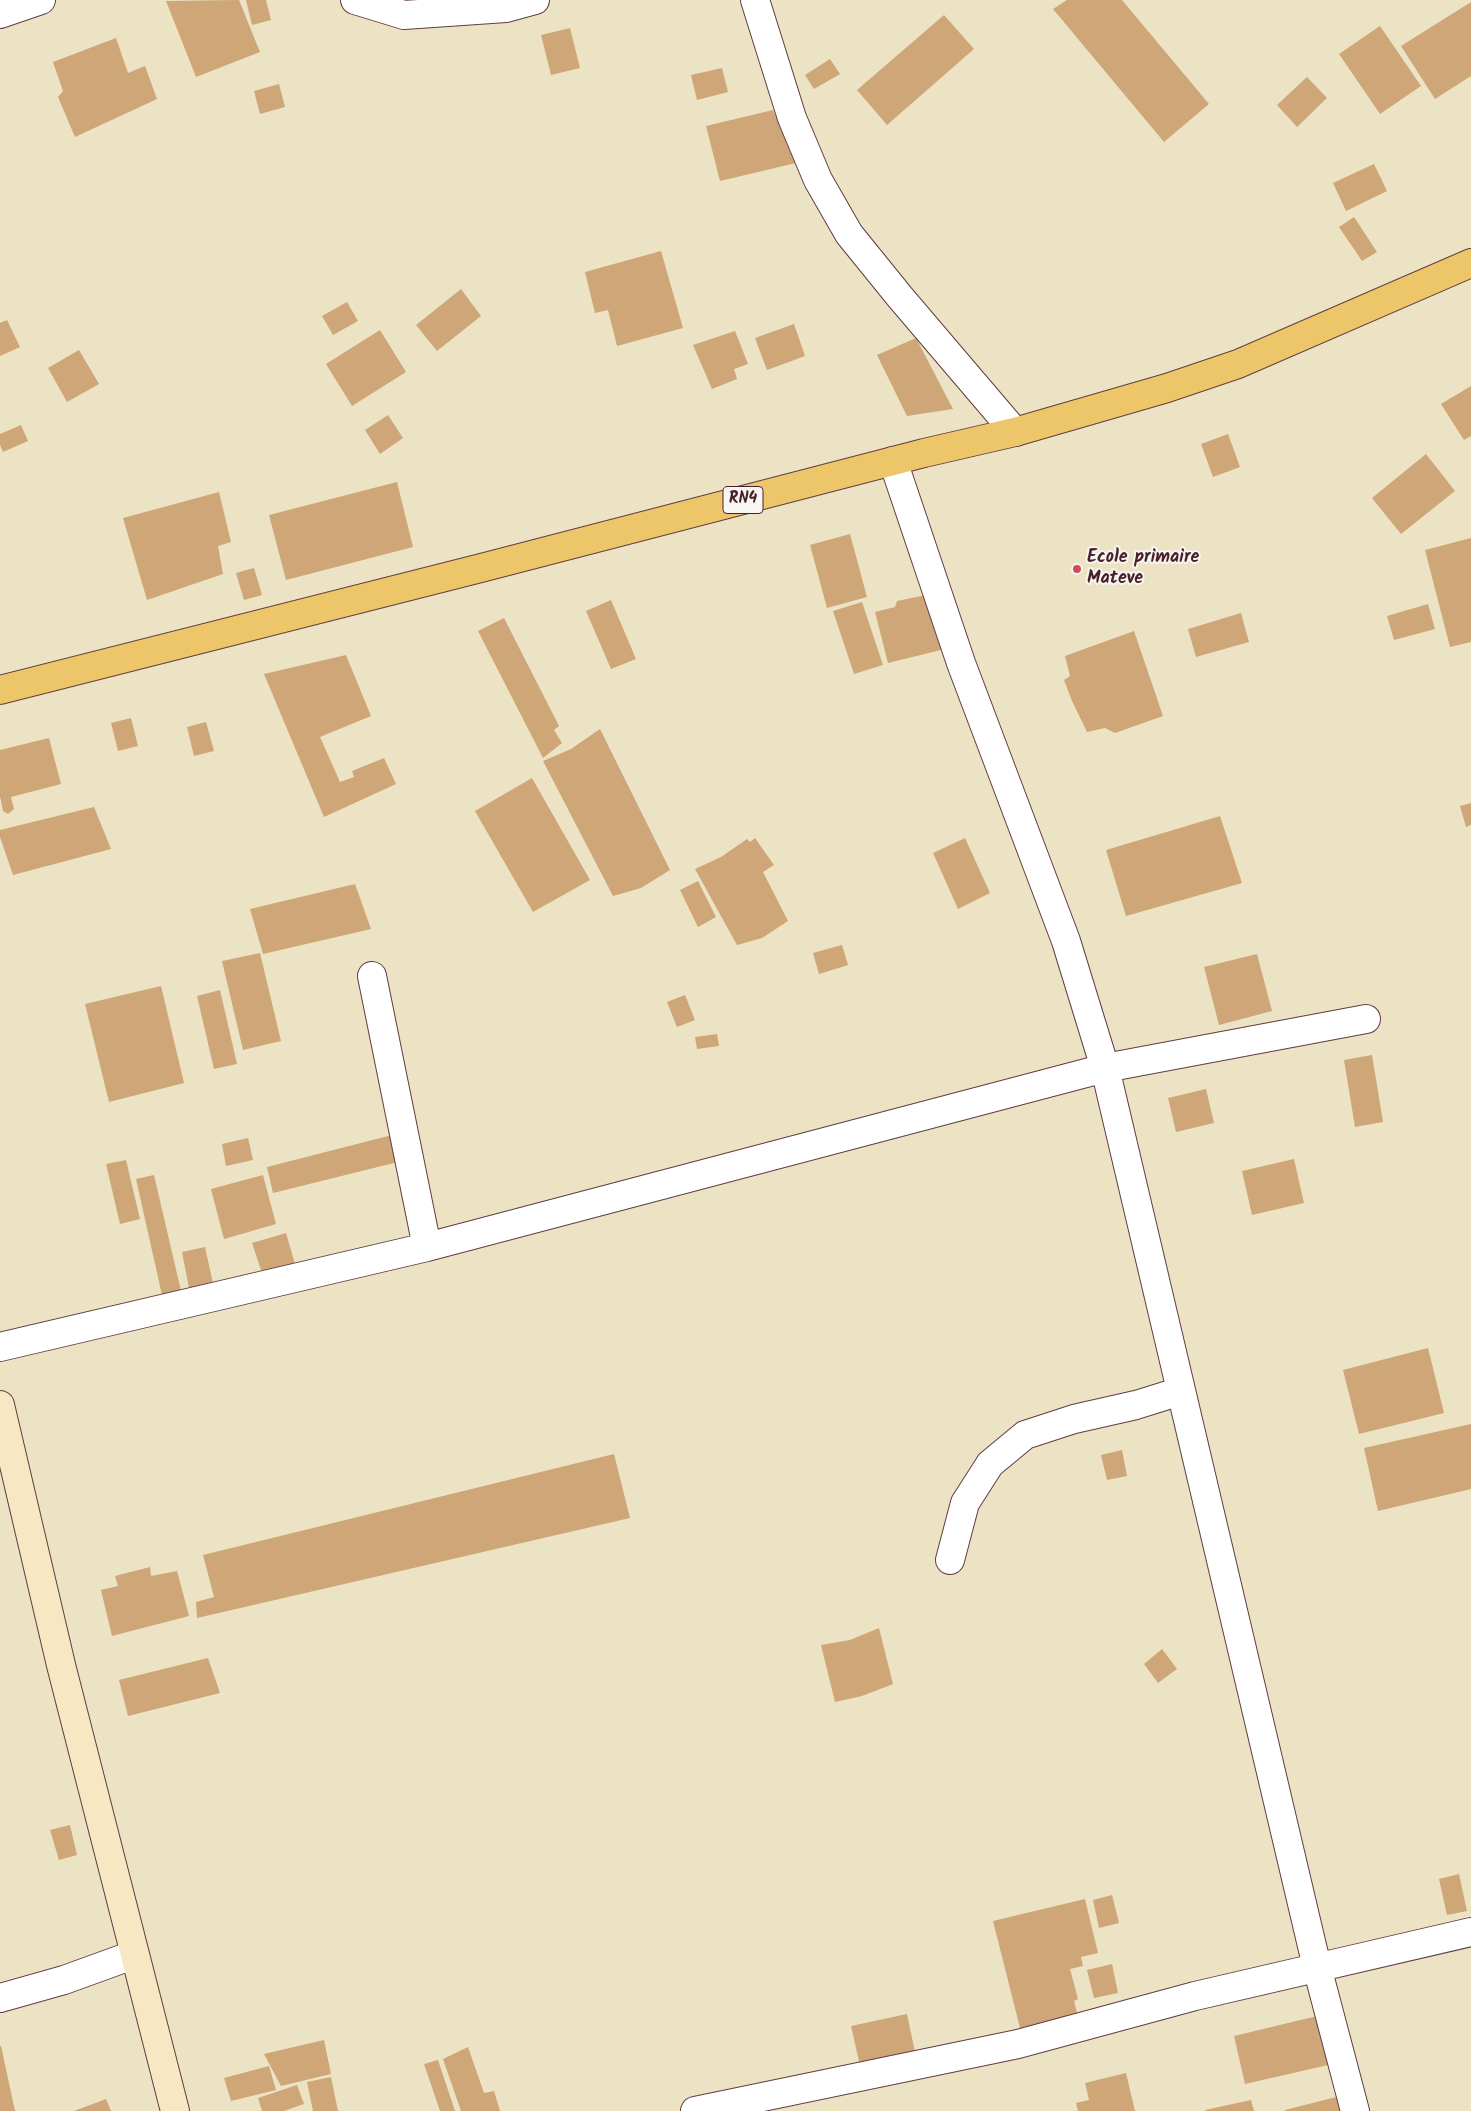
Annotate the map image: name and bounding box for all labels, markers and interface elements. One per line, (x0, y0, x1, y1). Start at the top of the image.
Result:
road number: RN4 (723, 486, 763, 514)
place label: Ecole primaire Mateve (1087, 548, 1199, 590)
marker: Ecole primaire Mateve (1071, 563, 1083, 575)

